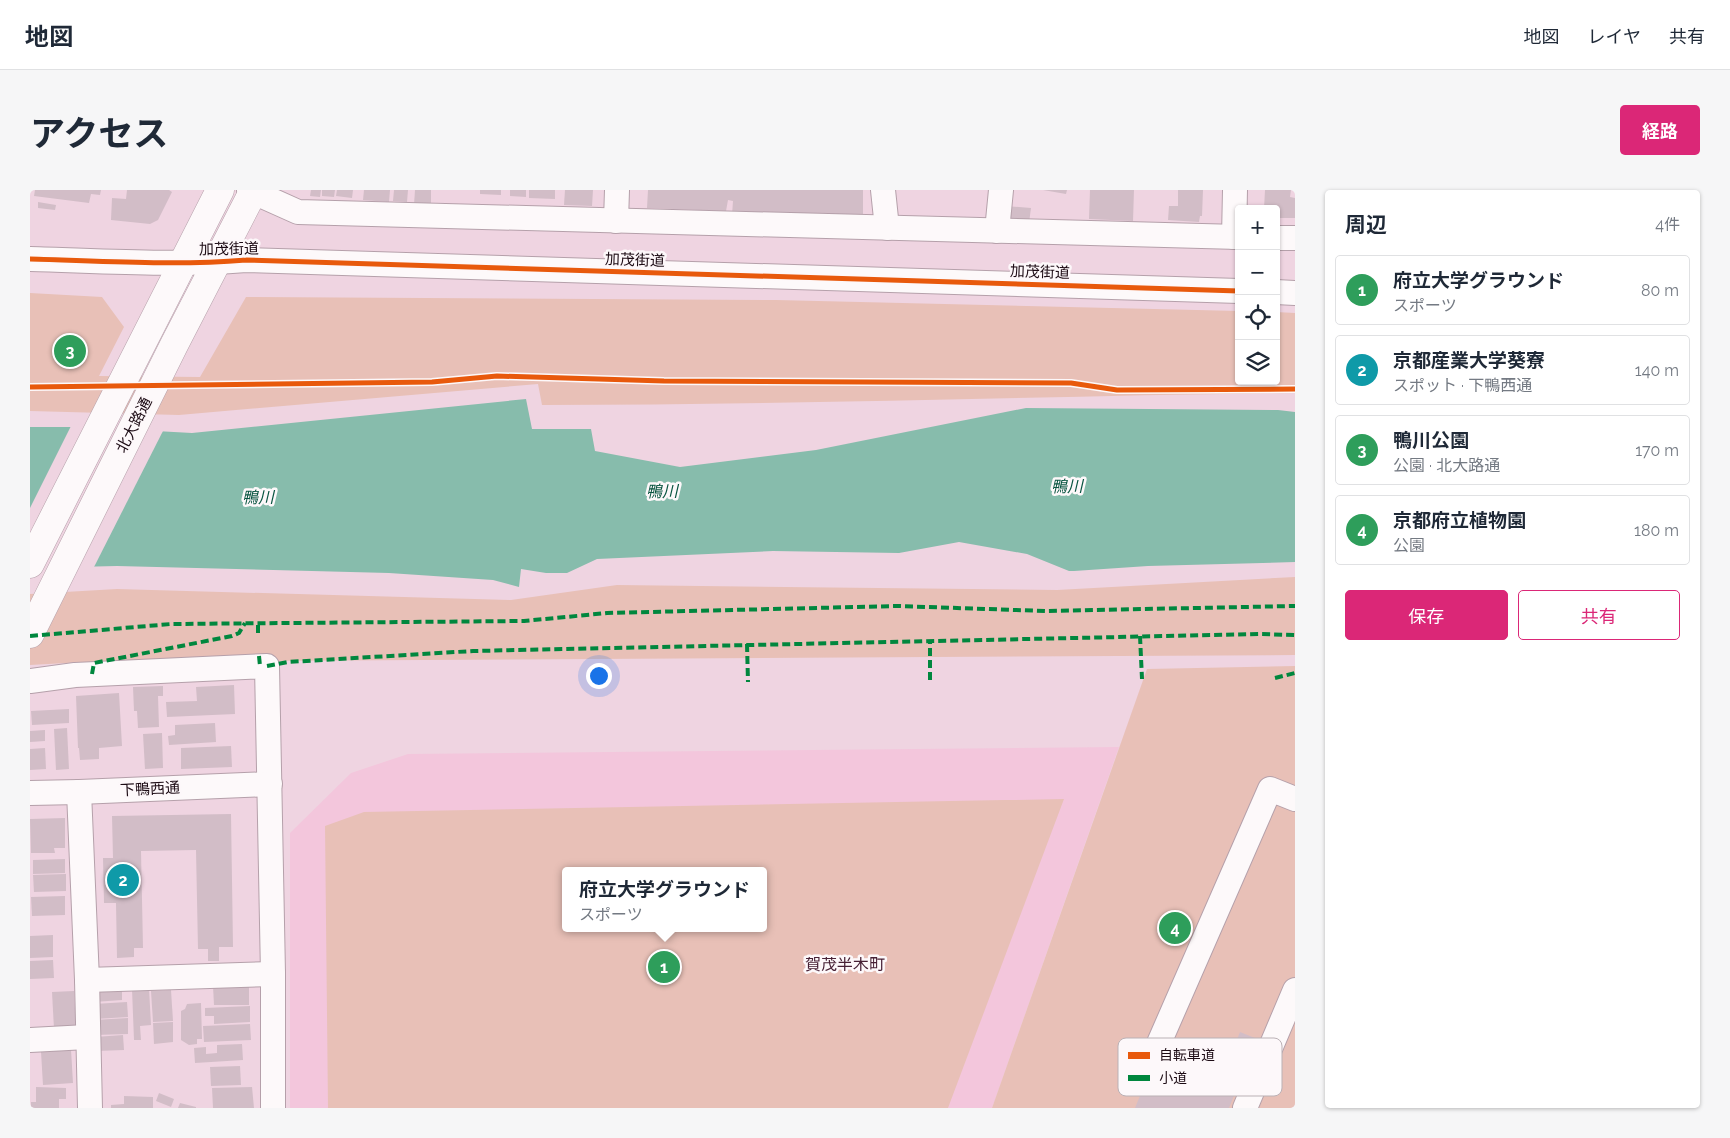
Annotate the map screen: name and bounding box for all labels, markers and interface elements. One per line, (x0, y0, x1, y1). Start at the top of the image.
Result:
text: 地図 (25, 22, 73, 51)
text: 地図 (1524, 26, 1560, 47)
text: レイヤ (1588, 26, 1641, 47)
text: 共有 (1669, 26, 1705, 47)
button: 経路 (1620, 105, 1700, 155)
text: アクセス (30, 113, 168, 154)
map controls (1235, 205, 1280, 385)
button: + (1235, 205, 1280, 250)
text: 周辺 (1345, 212, 1387, 237)
text: 4件 (1655, 215, 1680, 234)
street label: 加茂街道 (199, 239, 259, 259)
street label: 加茂街道 (605, 250, 665, 270)
button: − (1235, 250, 1280, 295)
street label: 加茂街道 (1010, 262, 1070, 282)
text: 府立大学グラウンド (1393, 269, 1564, 291)
text: 1 (1358, 281, 1366, 300)
text: 80 m (1641, 281, 1679, 300)
button: locate (1235, 295, 1280, 340)
text: スポーツ (1393, 296, 1457, 315)
pin: 3 (54, 332, 86, 370)
button: layers (1235, 340, 1280, 385)
text: 京都産業大学葵寮 (1393, 349, 1545, 371)
text: 2 (1357, 361, 1367, 380)
text: 140 m (1635, 361, 1679, 380)
text: スポット · 下鴨西通 (1393, 376, 1532, 395)
street label: 北大路通 (112, 394, 156, 456)
text: 鴨川公園 (1393, 429, 1469, 451)
text: 3 (1358, 441, 1366, 460)
text: 170 m (1635, 441, 1679, 460)
text: 公園 · 北大路通 (1393, 456, 1500, 475)
water label: 鴨川 (1051, 477, 1085, 496)
water label: 鴨川 (646, 482, 680, 501)
water label: 鴨川 (242, 488, 276, 507)
text: 京都府立植物園 (1393, 509, 1526, 531)
text: 4 (1357, 521, 1367, 540)
text: 180 m (1634, 521, 1679, 540)
text: 公園 (1393, 536, 1425, 555)
button: 保存 (1345, 590, 1508, 640)
button: 共有 (1518, 590, 1680, 640)
your location (586, 663, 612, 689)
street label: 下鴨西通 (120, 778, 180, 800)
pin: 2 (107, 861, 139, 899)
popup (562, 867, 767, 932)
text: 府立大学グラウンド (579, 878, 750, 900)
text: スポーツ (579, 905, 643, 924)
pin: 4 (1159, 909, 1191, 947)
pin: 1 (648, 948, 680, 986)
district label: 賀茂半木町 (805, 955, 885, 974)
legend (1118, 1038, 1282, 1096)
text: 自転車道 (1159, 1047, 1215, 1063)
text: 小道 (1159, 1070, 1187, 1086)

